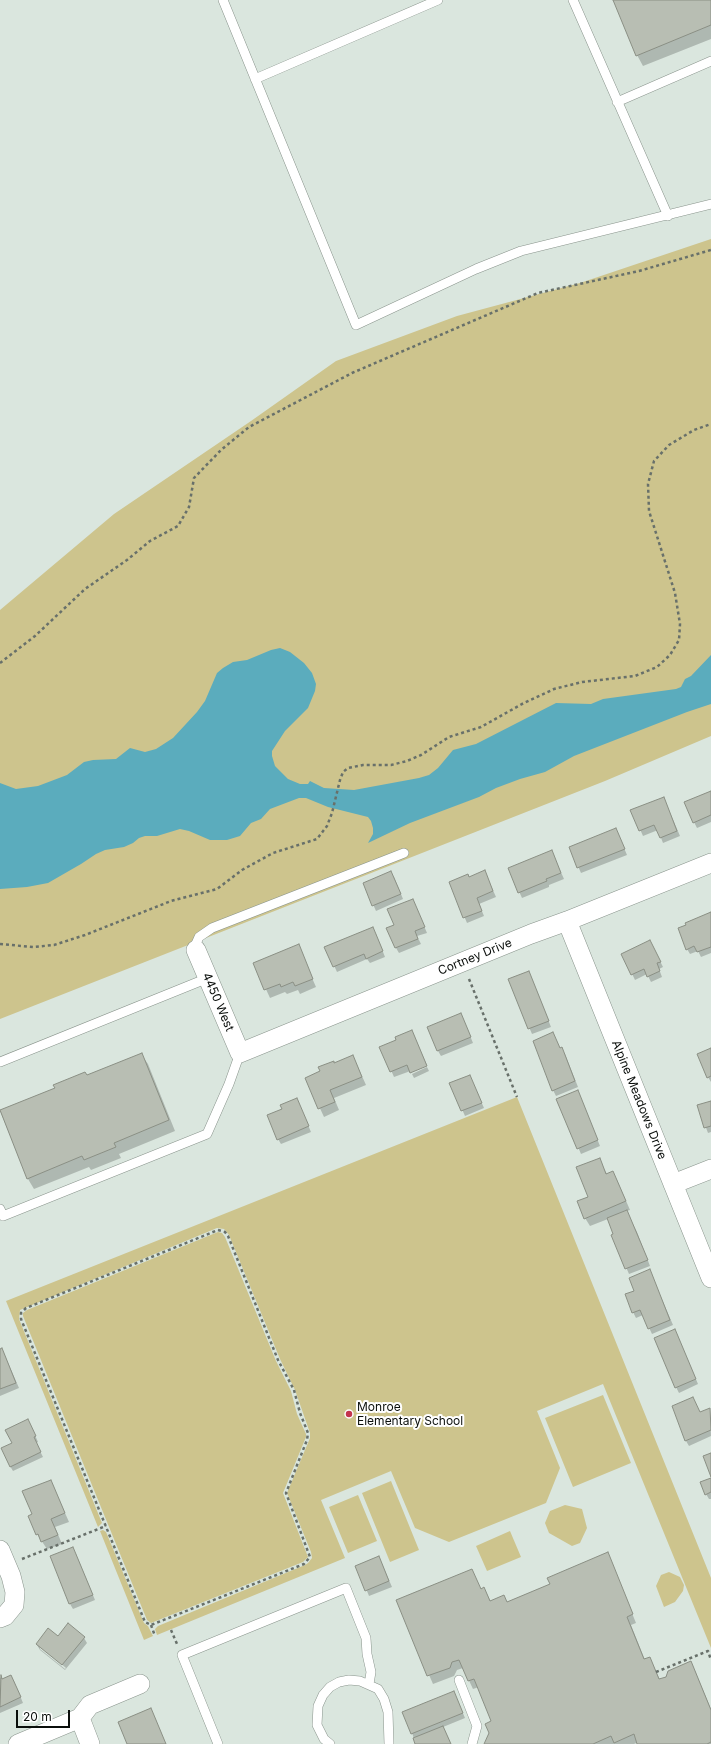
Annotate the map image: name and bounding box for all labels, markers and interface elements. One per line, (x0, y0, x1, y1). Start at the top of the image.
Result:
street label: Cortney Drive (436, 936, 514, 978)
street label: 4450 West (199, 971, 237, 1033)
street label: Alpine Meadows Drive (608, 1038, 670, 1162)
place label: Monroe Elementary School (357, 1400, 463, 1428)
marker: Monroe Elementary School (344, 1409, 354, 1419)
scale bar (18, 1702, 72, 1728)
text: 20 m (23, 1709, 52, 1724)

